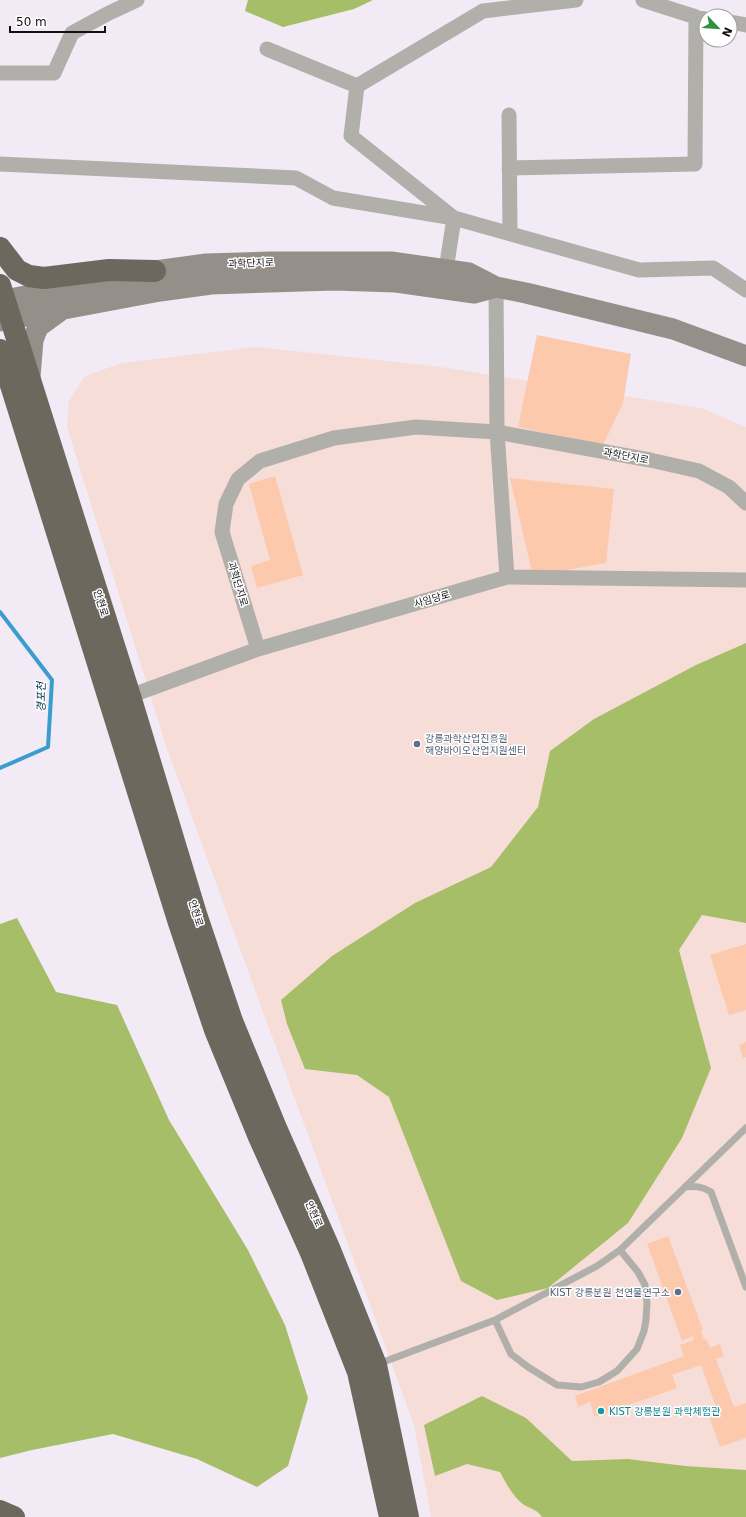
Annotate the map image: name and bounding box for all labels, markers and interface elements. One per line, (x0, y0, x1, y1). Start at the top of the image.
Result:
scale bar (10, 8, 105, 34)
north arrow (698, 8, 738, 48)
text: 50 m (16, 15, 47, 29)
text: N (719, 25, 734, 39)
street label: 과학단지로 (228, 257, 274, 269)
street label: 과학단지로 (602, 446, 650, 466)
street label: 과학단지로 (226, 560, 250, 608)
street label: 안현로 (92, 588, 110, 618)
street label: 사임당로 (413, 589, 451, 609)
water label: 경포천 (35, 680, 48, 712)
place label: 강릉과학산업진흥원 해양바이오산업지원센터 (425, 733, 526, 756)
marker: 강릉과학산업진흥원 해양바이오산업지원센터 (412, 739, 422, 749)
street label: 안현로 (187, 898, 205, 928)
street label: 안현로 (303, 1199, 325, 1229)
place label: KIST 강릉분원 천연물연구소 (550, 1287, 670, 1298)
marker: KIST 강릉분원 천연물연구소 (673, 1287, 683, 1297)
marker: KIST 강릉분원 과학체험관 (596, 1406, 606, 1416)
place label: KIST 강릉분원 과학체험관 (609, 1406, 721, 1417)

